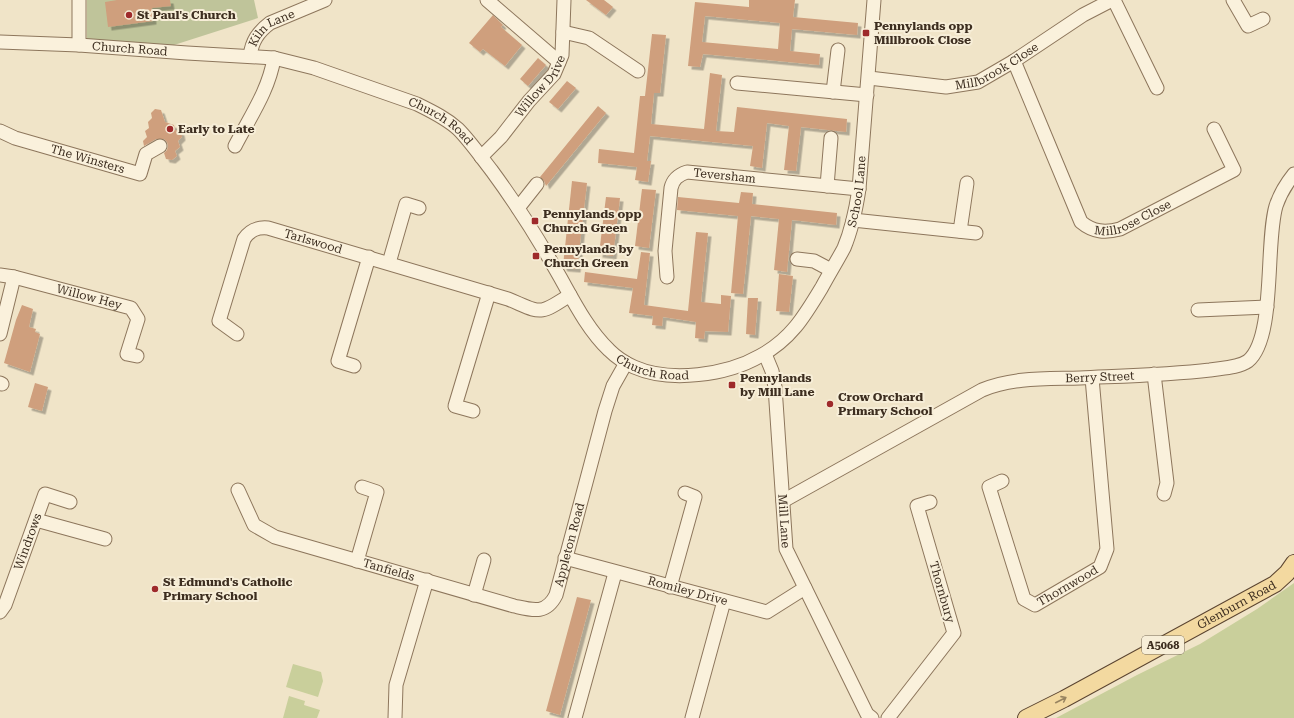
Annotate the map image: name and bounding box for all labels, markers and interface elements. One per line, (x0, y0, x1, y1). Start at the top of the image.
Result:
street label: Kiln Lane (246, 6, 297, 49)
place label: St Paul's Church (137, 8, 236, 22)
marker: St Paul's Church (124, 10, 134, 20)
place label: Pennylands opp Millbrook Close (874, 19, 972, 47)
marker: Pennylands opp Millbrook Close (861, 28, 871, 38)
street label: Church Road (92, 39, 168, 59)
street label: Millbrook Close (954, 40, 1041, 93)
street label: Willow Drive (512, 53, 568, 120)
street label: Church Road (407, 95, 476, 148)
place label: Early to Late (178, 122, 255, 136)
marker: Early to Late (165, 124, 175, 134)
street label: The Winsters (49, 142, 126, 176)
street label: School Lane (845, 155, 869, 229)
street label: Teversham (693, 166, 757, 186)
street label: Millrose Close (1093, 197, 1174, 239)
place label: Pennylands opp Church Green (543, 207, 641, 235)
marker: Pennylands opp Church Green (530, 216, 540, 226)
street label: Tarlswood (282, 226, 344, 257)
place label: Pennylands by Church Green (544, 242, 634, 270)
marker: Pennylands by Church Green (531, 251, 541, 261)
street label: Willow Hey (55, 282, 124, 313)
street label: Church Road (613, 351, 690, 383)
street label: Berry Street (1065, 369, 1135, 385)
place label: Pennylands by Mill Lane (740, 371, 814, 399)
marker: Pennylands by Mill Lane (727, 380, 737, 390)
place label: Crow Orchard Primary School (838, 390, 933, 418)
marker: Crow Orchard Primary School (825, 399, 835, 409)
street label: Mill Lane (775, 494, 793, 549)
street label: Appleton Road (552, 501, 587, 588)
street label: Windrows (11, 511, 45, 572)
street label: Tanfields (361, 556, 416, 584)
street label: Thornbury (927, 560, 958, 625)
street label: Thornwood (1035, 563, 1101, 609)
street label: Romiley Drive (646, 573, 730, 608)
place label: St Edmund's Catholic Primary School (163, 575, 292, 603)
street label: Glenburn Road (1195, 578, 1279, 632)
marker: St Edmund's Catholic Primary School (150, 584, 160, 594)
road number: A5068 (1142, 636, 1184, 654)
one-way arrow (1054, 696, 1066, 704)

